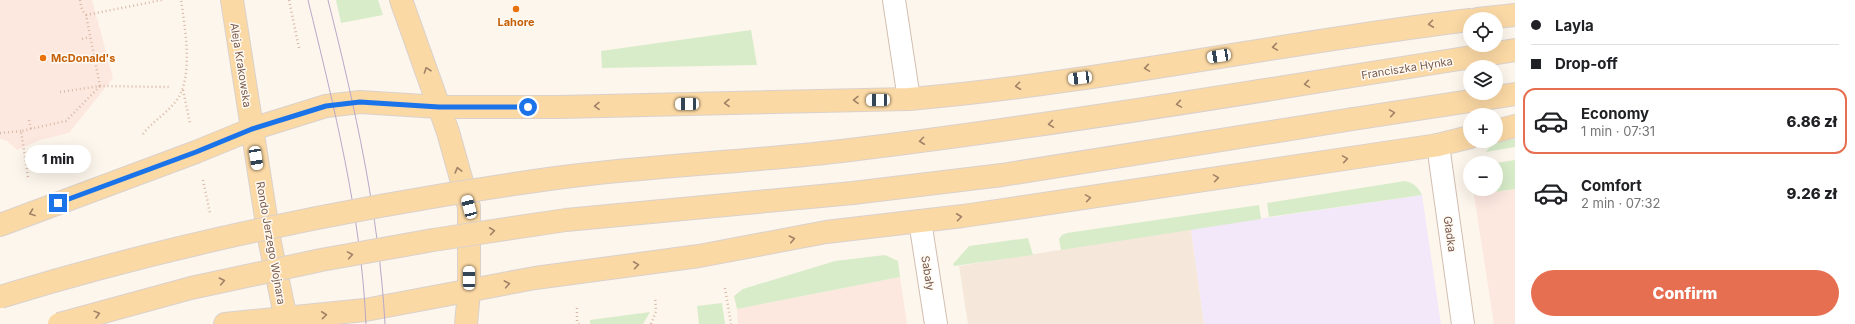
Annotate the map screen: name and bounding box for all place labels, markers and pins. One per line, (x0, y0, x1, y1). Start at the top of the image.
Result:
marker: Lahore (511, 4, 521, 14)
place label: Lahore (498, 15, 535, 29)
place label: McDonald's (51, 51, 115, 65)
marker: McDonald's (38, 53, 48, 63)

